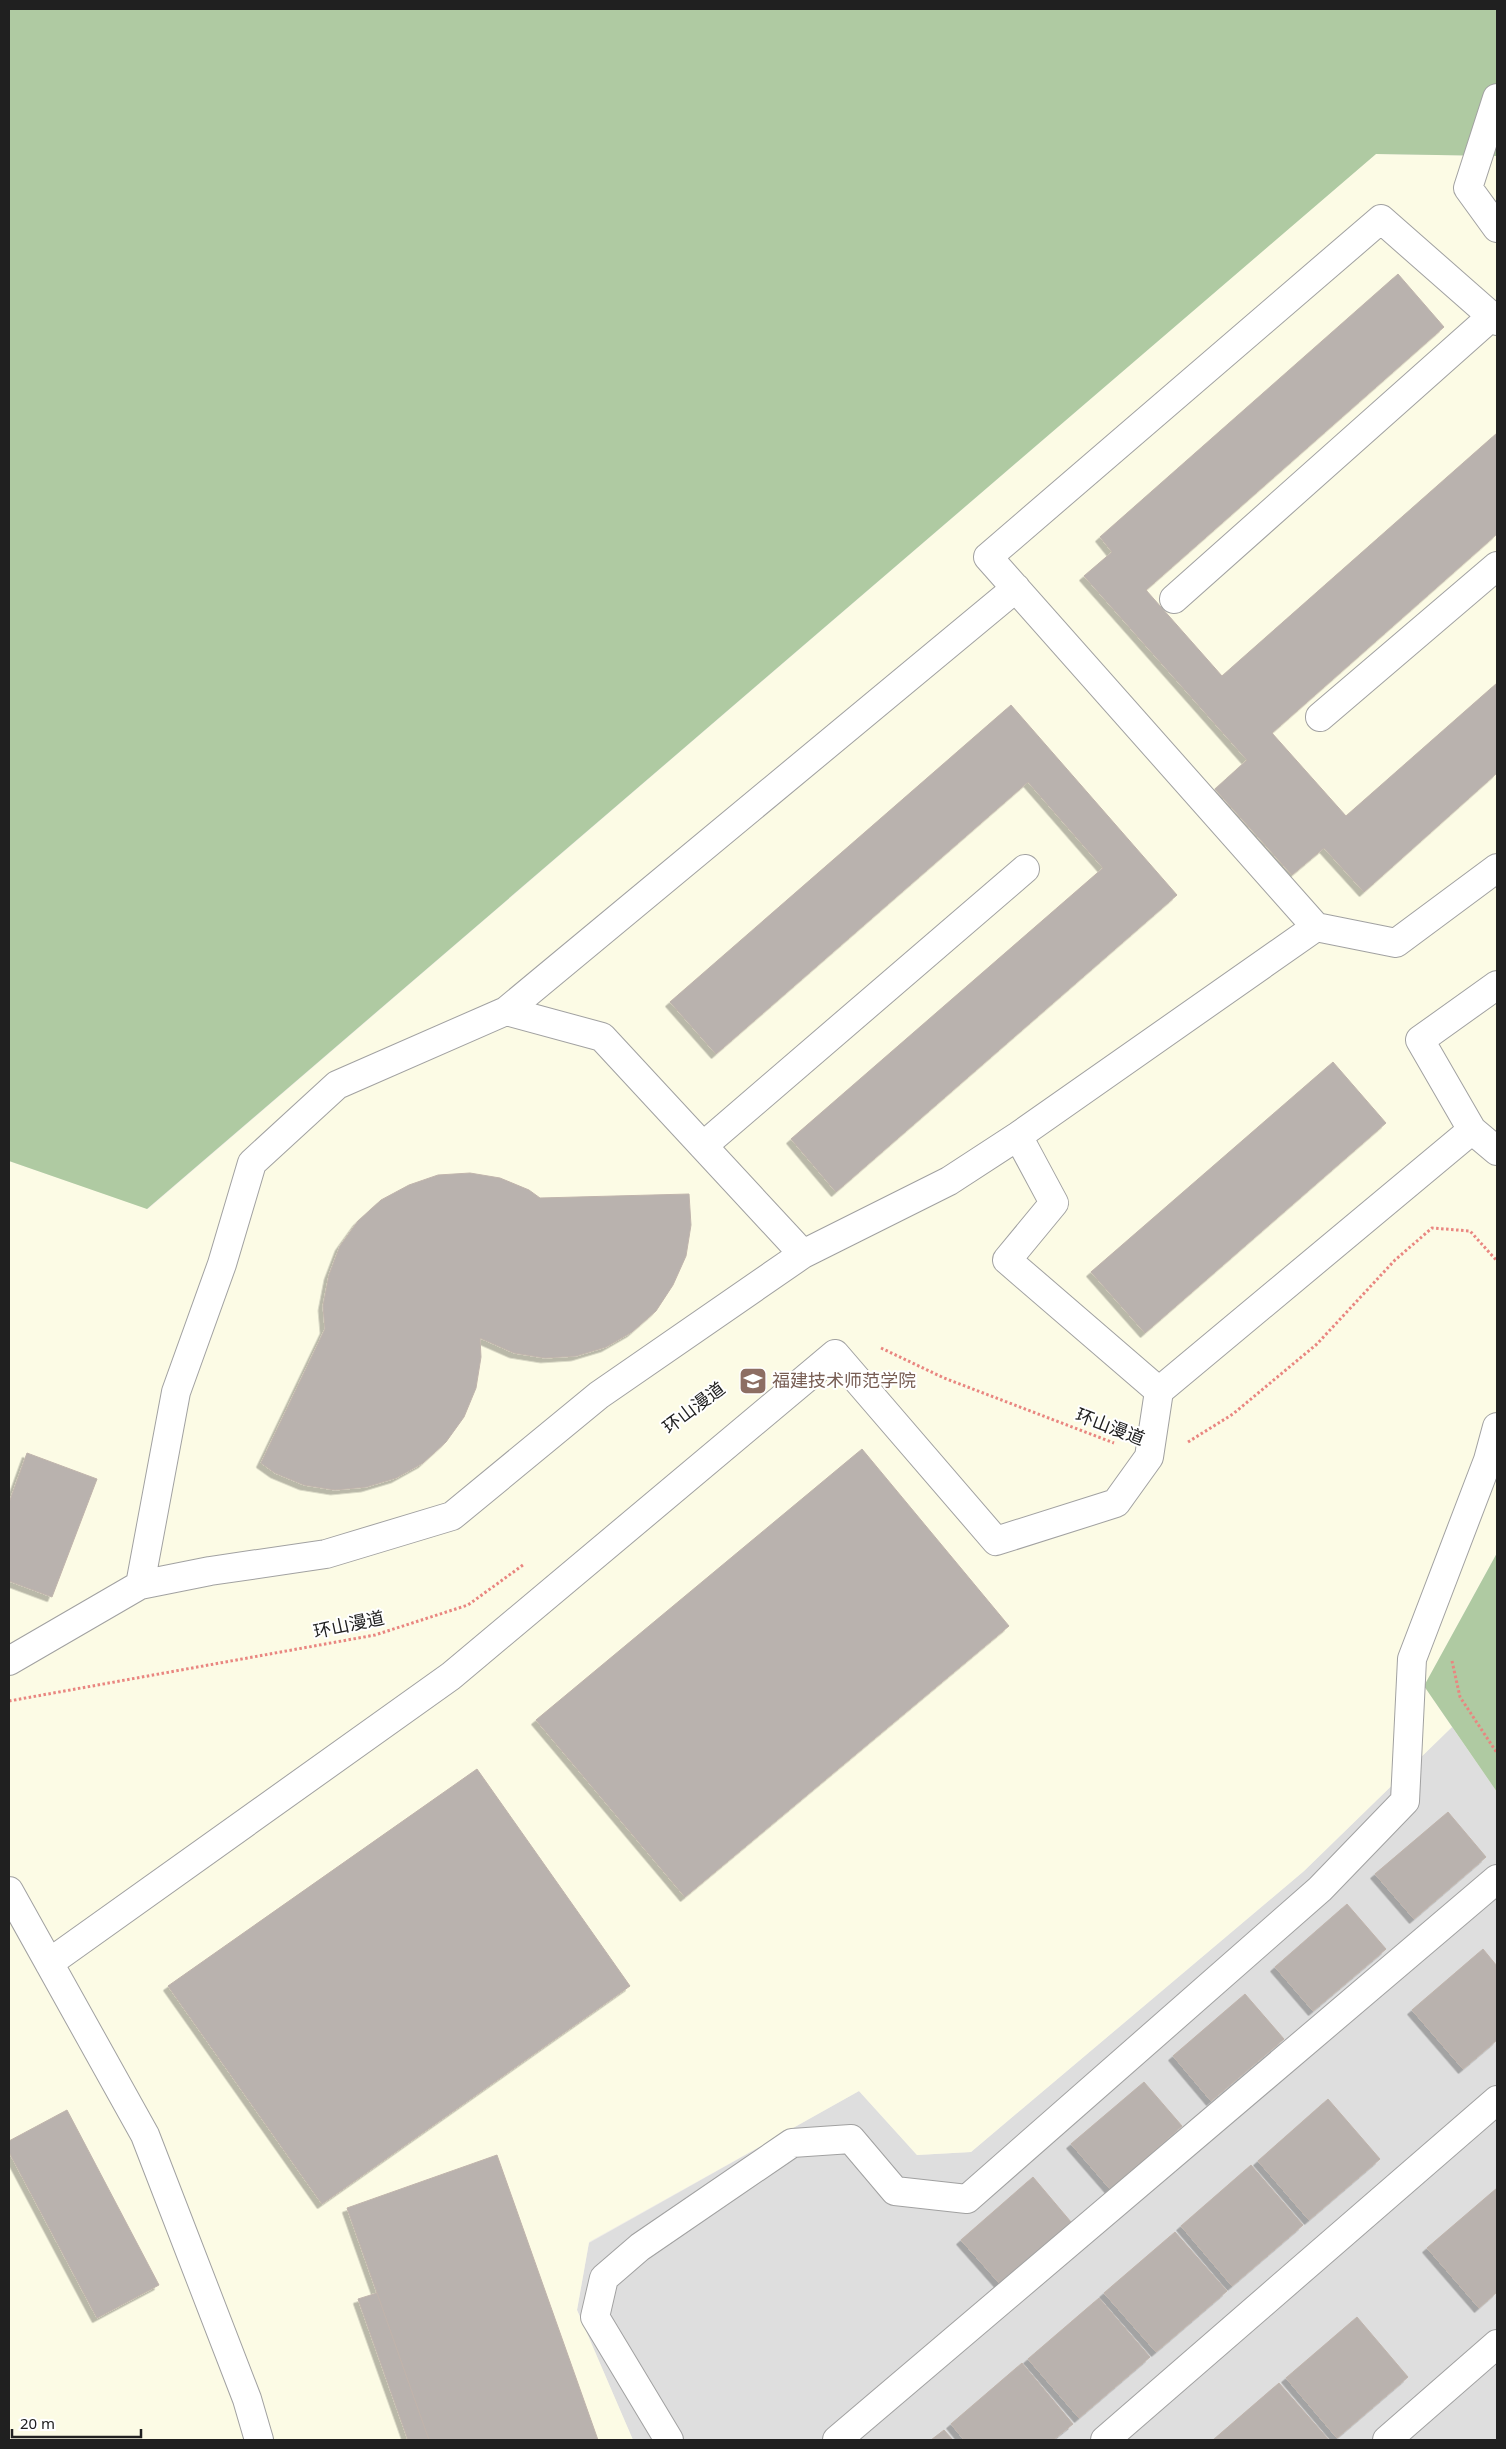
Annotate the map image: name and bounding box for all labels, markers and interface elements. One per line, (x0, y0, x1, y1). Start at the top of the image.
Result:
school or university icon: 福建技术师范学院 (738, 1366, 768, 1396)
place label: 福建技术师范学院 (772, 1368, 916, 1392)
street label: 环山漫道 (657, 1376, 729, 1438)
street label: 环山漫道 (1072, 1402, 1148, 1450)
street label: 环山漫道 (311, 1605, 387, 1643)
scale bar (12, 2406, 141, 2438)
text: 20 m (20, 2413, 55, 2433)

